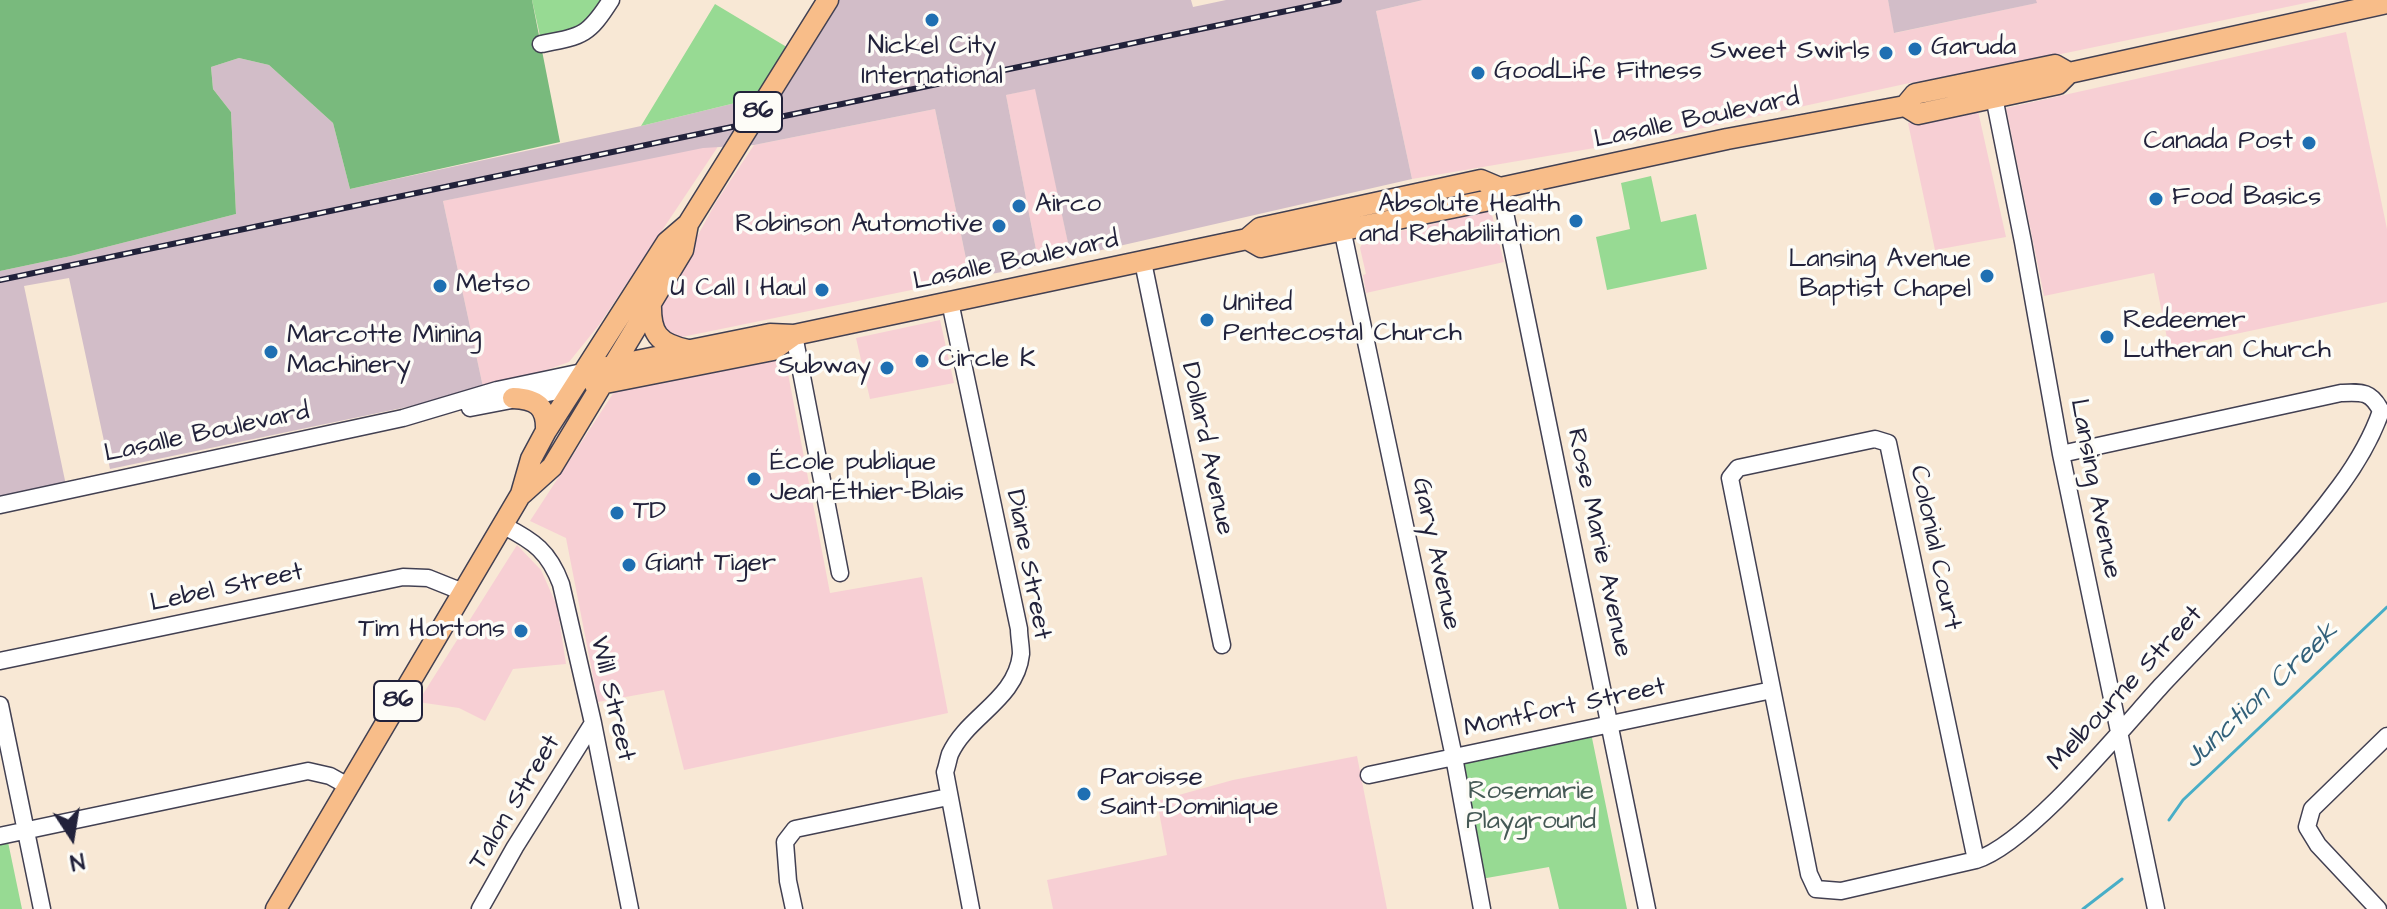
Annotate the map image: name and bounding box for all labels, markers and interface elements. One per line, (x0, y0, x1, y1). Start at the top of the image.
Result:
marker: Nickel City International (923, 11, 941, 29)
place label: Nickel City International (861, 32, 1003, 94)
place label: Garuda (1931, 33, 2016, 65)
place label: Sweet Swirls (1710, 37, 1870, 69)
marker: Garuda (1906, 40, 1924, 58)
marker: Sweet Swirls (1877, 44, 1895, 62)
place label: GoodLife Fitness (1494, 57, 1702, 89)
marker: GoodLife Fitness (1469, 64, 1487, 82)
street label: Lasalle Boulevard (1592, 83, 1802, 157)
road number: 86 (734, 92, 782, 132)
place label: Canada Post (2143, 127, 2293, 159)
marker: Canada Post (2300, 134, 2318, 152)
place label: Food Basics (2172, 183, 2321, 215)
place label: Airco (1035, 190, 1101, 222)
place label: Absolute Health and Rehabilitation (1359, 190, 1560, 252)
marker: Food Basics (2147, 190, 2165, 208)
marker: Airco (1010, 197, 1028, 215)
place label: Robinson Automotive (735, 210, 983, 242)
marker: Absolute Health and Rehabilitation (1567, 212, 1585, 230)
marker: Robinson Automotive (990, 217, 1008, 235)
street label: Lasalle Boulevard (911, 225, 1121, 299)
place label: Lansing Avenue Baptist Chapel (1788, 245, 1971, 306)
marker: Lansing Avenue Baptist Chapel (1978, 267, 1996, 285)
place label: Metso (456, 270, 530, 302)
place label: U Call I Haul (670, 274, 806, 306)
marker: Metso (431, 277, 449, 295)
marker: U Call I Haul (813, 281, 831, 299)
place label: United Pentecostal Church (1223, 289, 1462, 350)
place label: Redeemer Lutheran Church (2123, 306, 2331, 368)
marker: United Pentecostal Church (1198, 311, 1216, 329)
place label: Marcotte Mining Machinery (287, 321, 481, 382)
marker: Redeemer Lutheran Church (2098, 328, 2116, 346)
marker: Marcotte Mining Machinery (262, 343, 280, 361)
place label: Circle K (938, 345, 1035, 377)
place label: Subway (778, 352, 871, 384)
marker: Circle K (913, 352, 931, 370)
marker: Subway (878, 359, 896, 377)
street label: Dollard Avenue (1173, 360, 1239, 538)
street label: Lansing Avenue (2061, 396, 2127, 582)
street label: Lasalle Boulevard (102, 397, 312, 471)
street label: Rose Marie Avenue (1559, 426, 1637, 660)
place label: École publique Jean-Éthier-Blais (770, 448, 964, 510)
street label: Colonial Court (1901, 463, 1967, 633)
marker: École publique Jean-Éthier-Blais (745, 470, 763, 488)
street label: Gary Avenue (1404, 475, 1466, 633)
street label: Diane Street (997, 488, 1057, 642)
place label: TD (633, 497, 666, 529)
marker: TD (608, 504, 626, 522)
place label: Giant Tiger (645, 549, 776, 581)
marker: Giant Tiger (620, 556, 638, 574)
street label: Lebel Street (148, 558, 306, 620)
street label: Melbourne Street (2042, 600, 2210, 778)
place label: Tim Hortons (358, 615, 505, 647)
water label: Junction Creek (2177, 616, 2347, 778)
marker: Tim Hortons (512, 622, 530, 640)
street label: Will Street (581, 634, 641, 764)
street label: Montfort Street (1461, 672, 1669, 746)
road number: 86 (374, 681, 422, 721)
street label: Talon Street (464, 730, 568, 876)
place label: Paroisse Saint-Dominique (1100, 763, 1279, 824)
park label: Rosemarie Playground (1466, 777, 1596, 838)
marker: Paroisse Saint-Dominique (1075, 785, 1093, 803)
north arrow (32, 797, 112, 877)
text: N (67, 844, 87, 878)

